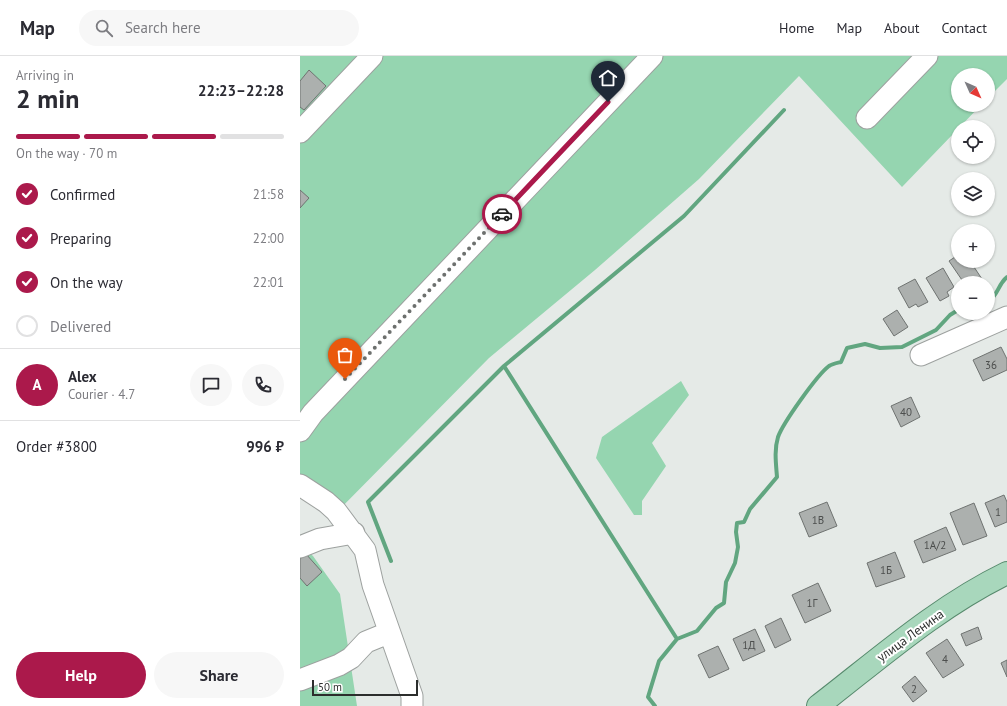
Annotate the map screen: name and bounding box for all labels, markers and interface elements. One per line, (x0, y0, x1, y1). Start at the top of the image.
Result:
search box (79, 10, 359, 46)
text: Map (20, 16, 55, 40)
icon: search (93, 17, 115, 39)
text: Search here (125, 18, 201, 37)
text: Home (779, 19, 814, 37)
text: Map (836, 19, 862, 37)
text: About (884, 19, 920, 37)
text: Contact (942, 19, 987, 37)
pin (591, 61, 625, 102)
text: Arriving in (16, 67, 74, 84)
icon: home (597, 67, 619, 89)
north arrow (951, 68, 995, 112)
map controls (951, 68, 995, 320)
text: 22:23–22:28 (198, 81, 284, 100)
text: 2 min (16, 82, 79, 115)
button: locate (951, 120, 995, 164)
text: On the way · 70 m (16, 145, 117, 162)
button: layers (951, 172, 995, 216)
icon: check (16, 183, 38, 205)
text: Confirmed (50, 185, 115, 204)
text: 21:58 (253, 186, 284, 203)
courier (482, 194, 522, 234)
icon: car (491, 203, 513, 225)
button: + (951, 224, 995, 268)
icon: check (16, 227, 38, 249)
text: Preparing (50, 229, 112, 248)
text: 22:00 (253, 230, 284, 247)
icon: check (16, 271, 38, 293)
text: On the way (50, 273, 123, 292)
text: 22:01 (253, 274, 284, 291)
button: − (951, 276, 995, 320)
text: Delivered (50, 317, 111, 336)
pin (328, 338, 362, 379)
icon: bag (334, 344, 356, 366)
house number: 36 (985, 358, 997, 372)
button: chat (190, 364, 232, 406)
button: phone (242, 364, 284, 406)
text: Alex (68, 367, 97, 386)
text: A (32, 375, 42, 394)
text: Courier · 4.7 (68, 386, 135, 403)
house number: 40 (900, 405, 912, 419)
text: Order #3800 (16, 437, 97, 456)
text: 996 ₽ (246, 437, 284, 456)
house number: 1 (995, 505, 1001, 519)
house number: 1В (812, 513, 824, 527)
house number: 1А/2 (924, 538, 946, 552)
house number: 1Б (880, 563, 892, 577)
house number: 1Г (807, 596, 819, 610)
street label: улица Ленина (873, 605, 947, 665)
house number: 1Д (742, 638, 756, 652)
button: Help (16, 652, 146, 698)
button: Share (154, 652, 284, 698)
house number: 4 (942, 652, 948, 666)
scale bar (312, 678, 418, 697)
text: 50 m (318, 680, 342, 694)
house number: 2 (911, 682, 917, 696)

